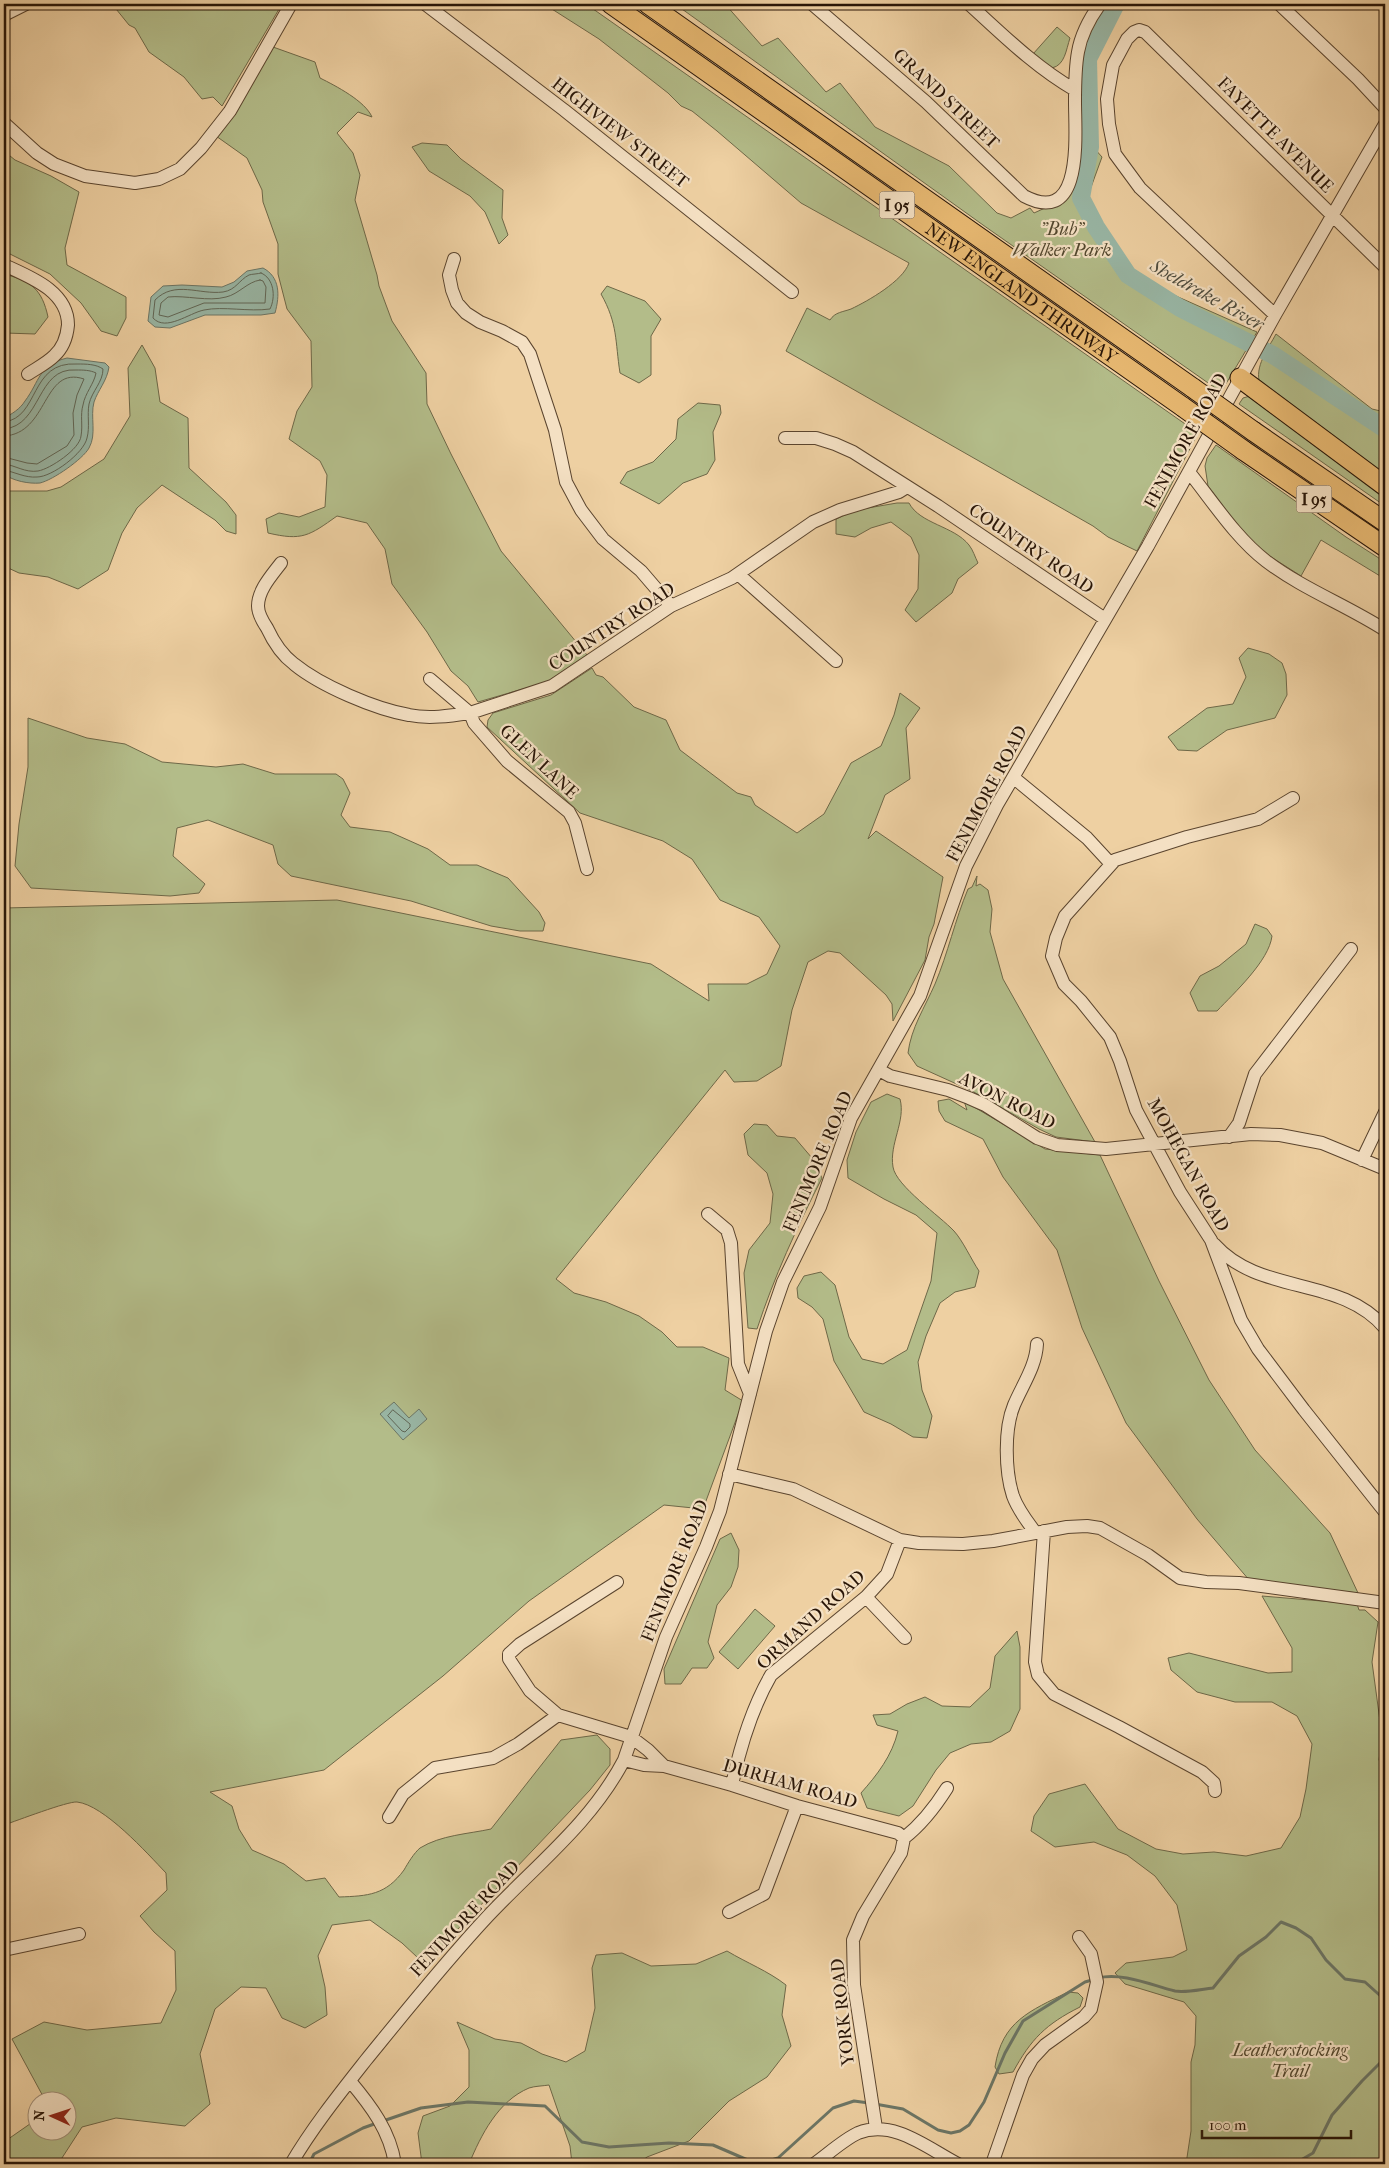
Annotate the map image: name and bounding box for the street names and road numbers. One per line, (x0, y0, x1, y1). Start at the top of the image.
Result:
street label: GRAND STREET (889, 44, 1004, 154)
street label: HIGHVIEW STREET (547, 73, 693, 193)
street label: FAYETTE AVENUE (1213, 73, 1337, 197)
road number: I 95 (880, 192, 914, 218)
street label: NEW ENGLAND THRUWAY (921, 218, 1122, 368)
street label: FENIMORE ROAD (1140, 370, 1232, 512)
road number: I 95 (1296, 486, 1332, 512)
street label: COUNTRY ROAD (965, 499, 1097, 599)
street label: COUNTRY ROAD (545, 578, 679, 676)
street label: GLEN LANE (495, 720, 583, 804)
street label: FENIMORE ROAD (942, 722, 1032, 866)
street label: AVON ROAD (954, 1067, 1059, 1134)
street label: FENIMORE ROAD (779, 1088, 857, 1236)
street label: MOHEGAN ROAD (1143, 1095, 1233, 1235)
street label: FENIMORE ROAD (637, 1497, 713, 1645)
street label: ORMAND ROAD (753, 1566, 869, 1674)
street label: DURHAM ROAD (720, 1755, 860, 1813)
street label: FENIMORE ROAD (406, 1856, 524, 1982)
street label: YORK ROAD (827, 1957, 859, 2068)

